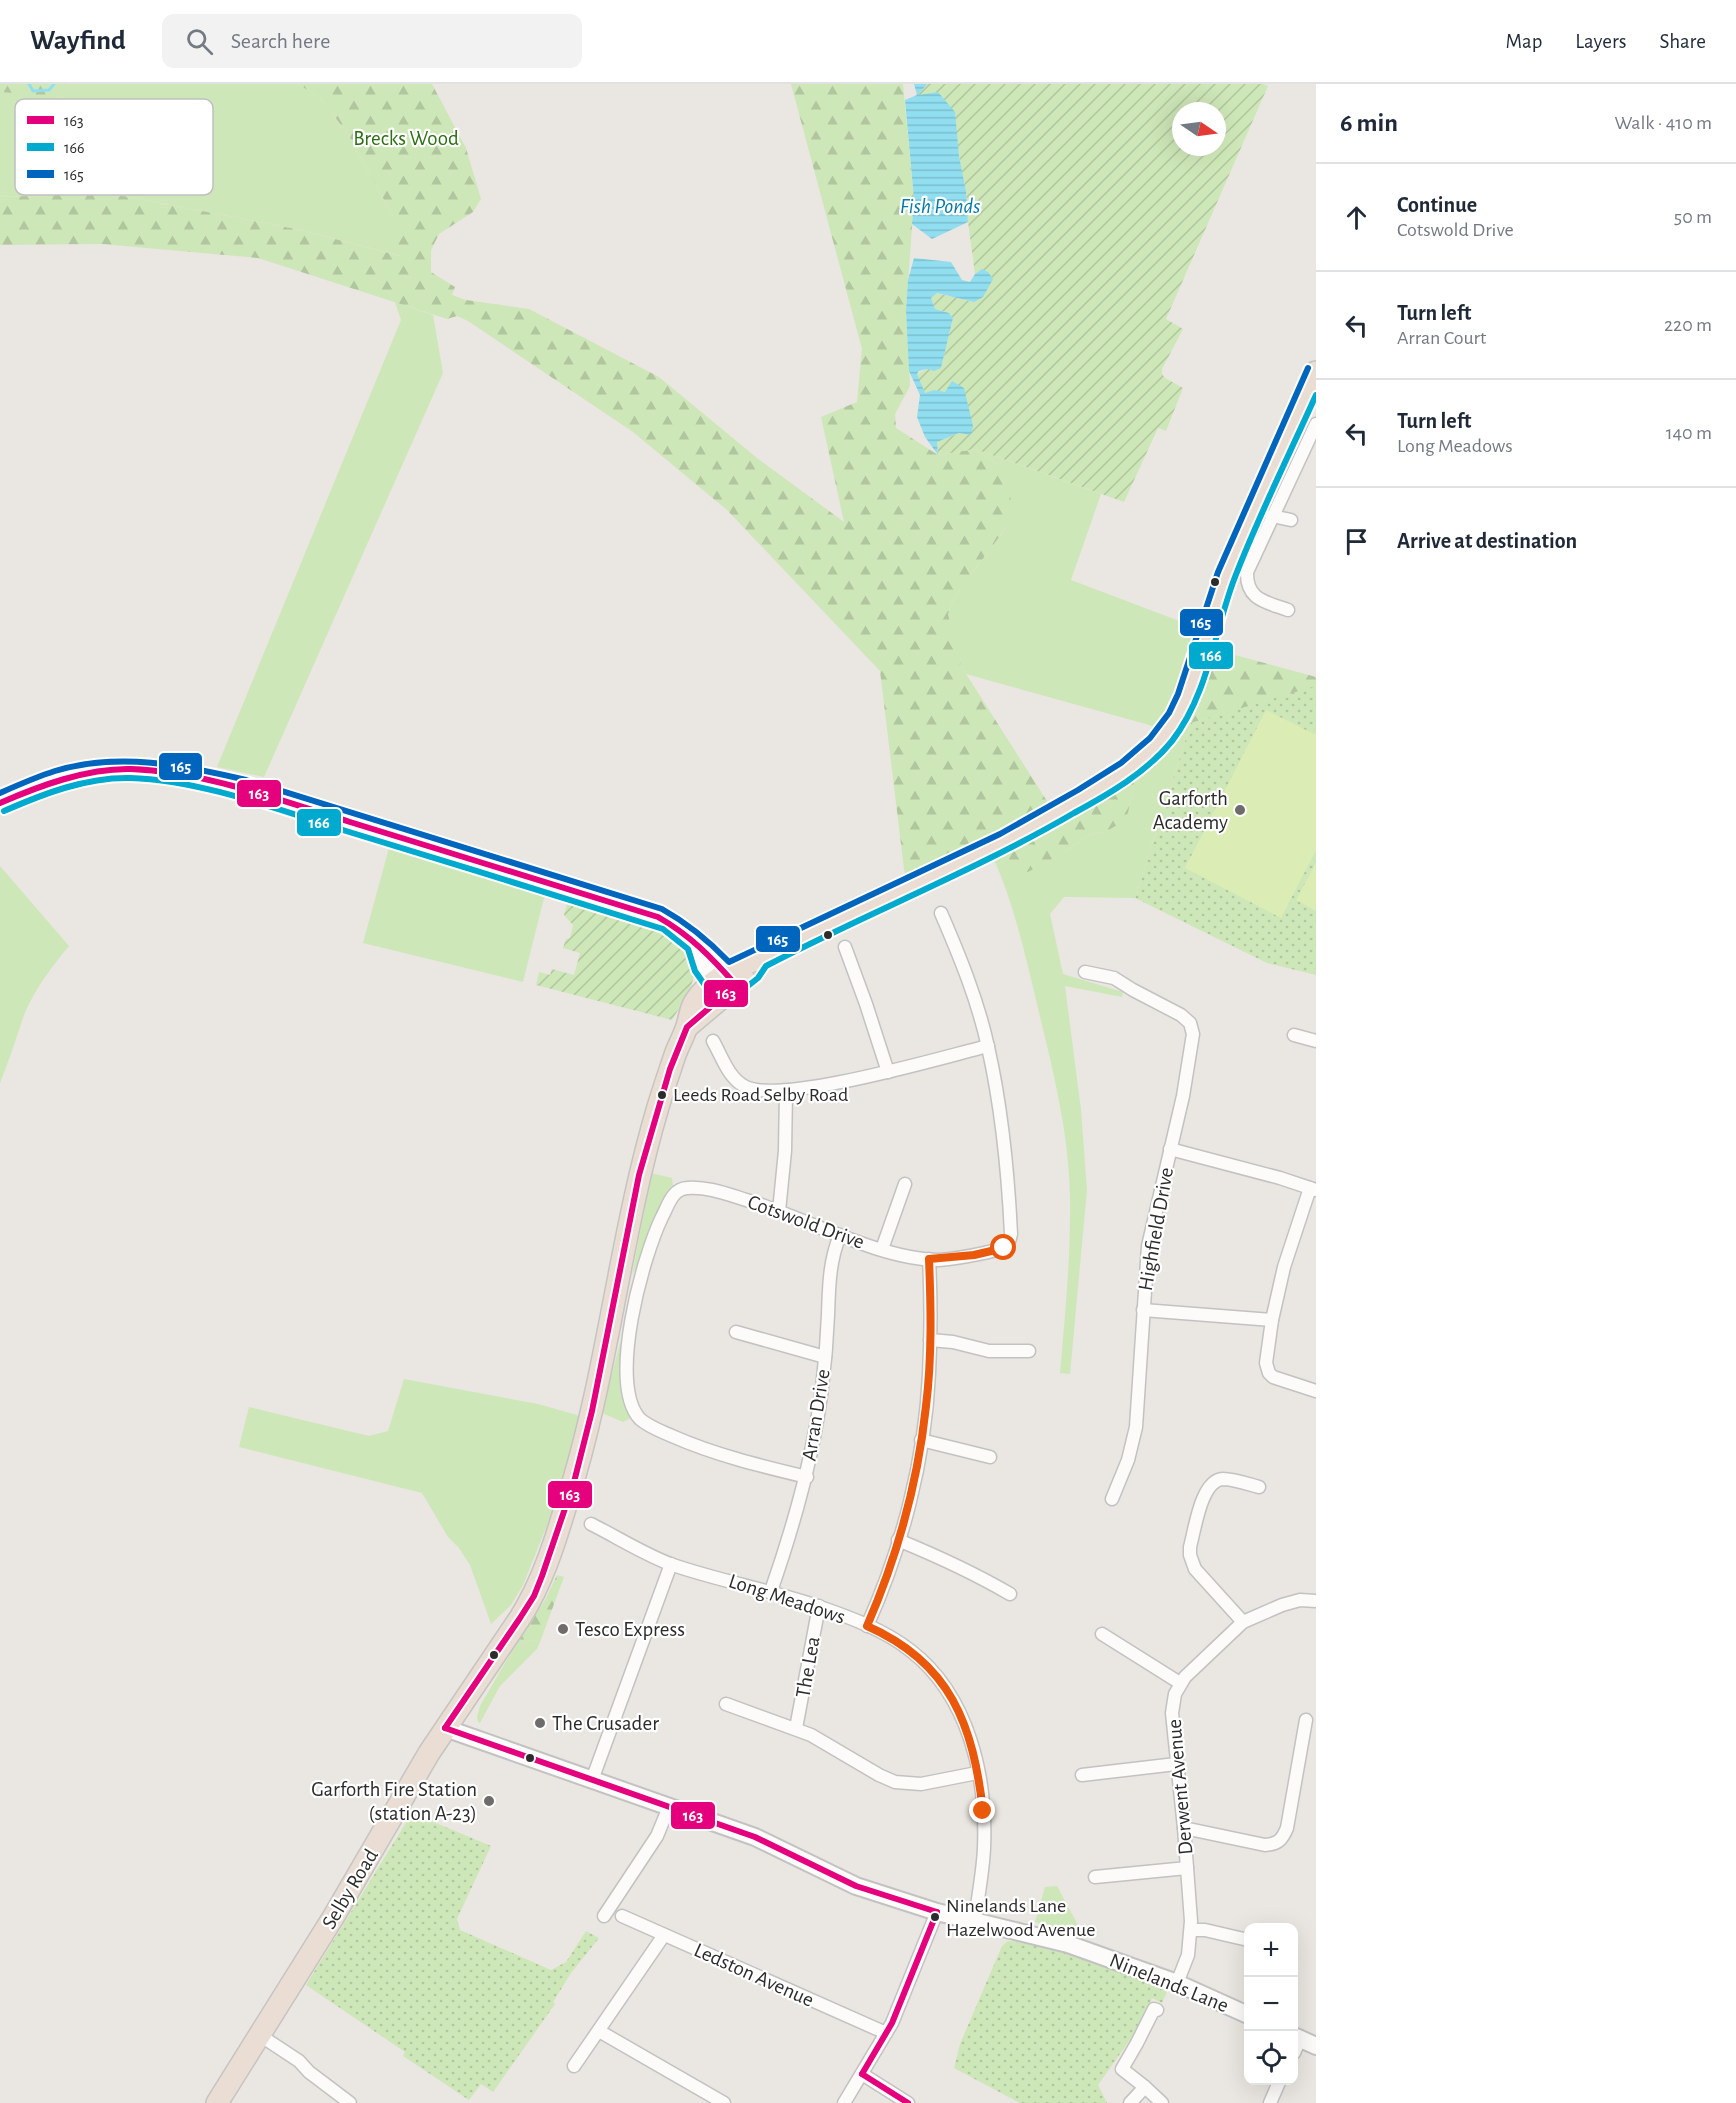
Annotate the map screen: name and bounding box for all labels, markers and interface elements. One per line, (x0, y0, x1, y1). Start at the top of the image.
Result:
search box (162, 14, 582, 68)
icon: search (183, 25, 216, 58)
text: Wayfind (30, 27, 126, 55)
text: Search here (231, 30, 330, 52)
text: Map (1506, 31, 1542, 52)
text: Layers (1575, 31, 1626, 52)
text: Share (1659, 31, 1706, 52)
legend (15, 99, 213, 195)
north arrow (1172, 102, 1226, 156)
text: 6 min (1340, 110, 1398, 136)
text: 163 (64, 113, 84, 129)
text: Walk · 410 m (1614, 113, 1712, 133)
park label: Brecks Wood (353, 128, 459, 149)
text: 166 (64, 140, 85, 156)
text: 165 (64, 167, 84, 183)
text: Continue (1397, 194, 1477, 216)
water label: Fish Ponds (900, 195, 980, 217)
icon: ahead (1340, 201, 1373, 234)
text: 50 m (1674, 207, 1712, 227)
text: Cotswold Drive (1397, 220, 1514, 240)
text: Turn left (1397, 302, 1471, 324)
icon: left (1340, 309, 1373, 342)
text: 220 m (1664, 315, 1712, 335)
text: Arran Court (1397, 328, 1486, 348)
text: Turn left (1397, 410, 1471, 432)
icon: left (1340, 417, 1373, 450)
text: 140 m (1666, 423, 1712, 443)
text: Long Meadows (1397, 436, 1513, 456)
icon: arrive (1340, 525, 1373, 558)
text: Arrive at destination (1397, 530, 1577, 552)
unlabelled marker (1209, 576, 1221, 588)
line badge: 165 (1179, 608, 1224, 637)
text: 165 (1191, 615, 1211, 631)
line badge: 166 (1188, 641, 1234, 670)
text: 166 (1200, 648, 1222, 664)
line badge: 165 (158, 752, 203, 781)
text: 165 (171, 759, 191, 775)
line badge: 163 (236, 779, 282, 808)
text: 163 (249, 786, 269, 802)
place label: Garforth Academy (1153, 788, 1228, 833)
marker: Garforth Academy (1233, 803, 1247, 817)
line badge: 166 (296, 808, 342, 837)
text: 166 (308, 815, 330, 831)
line badge: 165 (755, 925, 801, 953)
unlabelled marker (822, 929, 834, 941)
text: 165 (768, 932, 788, 948)
line badge: 163 (703, 979, 749, 1008)
text: 163 (716, 986, 736, 1002)
place label: Leeds Road Selby Road (673, 1085, 848, 1105)
marker: Leeds Road Selby Road (656, 1089, 668, 1101)
street label: Highfield Drive (1135, 1166, 1177, 1292)
street label: Cotswold Drive (745, 1191, 867, 1253)
route start (990, 1234, 1016, 1260)
street label: Arran Drive (798, 1368, 834, 1462)
line badge: 163 (547, 1480, 593, 1509)
text: 163 (560, 1487, 580, 1503)
street label: Long Meadows (726, 1570, 848, 1628)
place label: Tesco Express (575, 1619, 685, 1640)
marker: Tesco Express (556, 1622, 570, 1636)
street label: The Lea (792, 1634, 824, 1699)
unlabelled marker (488, 1649, 500, 1661)
place label: The Crusader (552, 1713, 659, 1734)
marker: The Crusader (533, 1716, 547, 1730)
street label: Derwent Avenue (1164, 1718, 1196, 1856)
unlabelled marker (524, 1752, 536, 1764)
place label: Garforth Fire Station (station A-23) (311, 1779, 477, 1824)
marker: Garforth Fire Station (station A-23) (482, 1794, 496, 1808)
route end (969, 1797, 995, 1823)
line badge: 163 (670, 1801, 716, 1830)
text: 163 (683, 1808, 703, 1824)
street label: Selby Road (318, 1845, 382, 1933)
place label: Ninelands Lane Hazelwood Avenue (946, 1896, 1095, 1940)
marker: Ninelands Lane Hazelwood Avenue (929, 1911, 941, 1923)
map controls (1244, 1923, 1298, 2085)
button: + (1244, 1923, 1298, 1977)
street label: Ledston Avenue (691, 1939, 817, 2011)
street label: Ninelands Lane (1107, 1950, 1231, 2016)
button: − (1244, 1977, 1298, 2031)
button: locate (1244, 2031, 1298, 2085)

